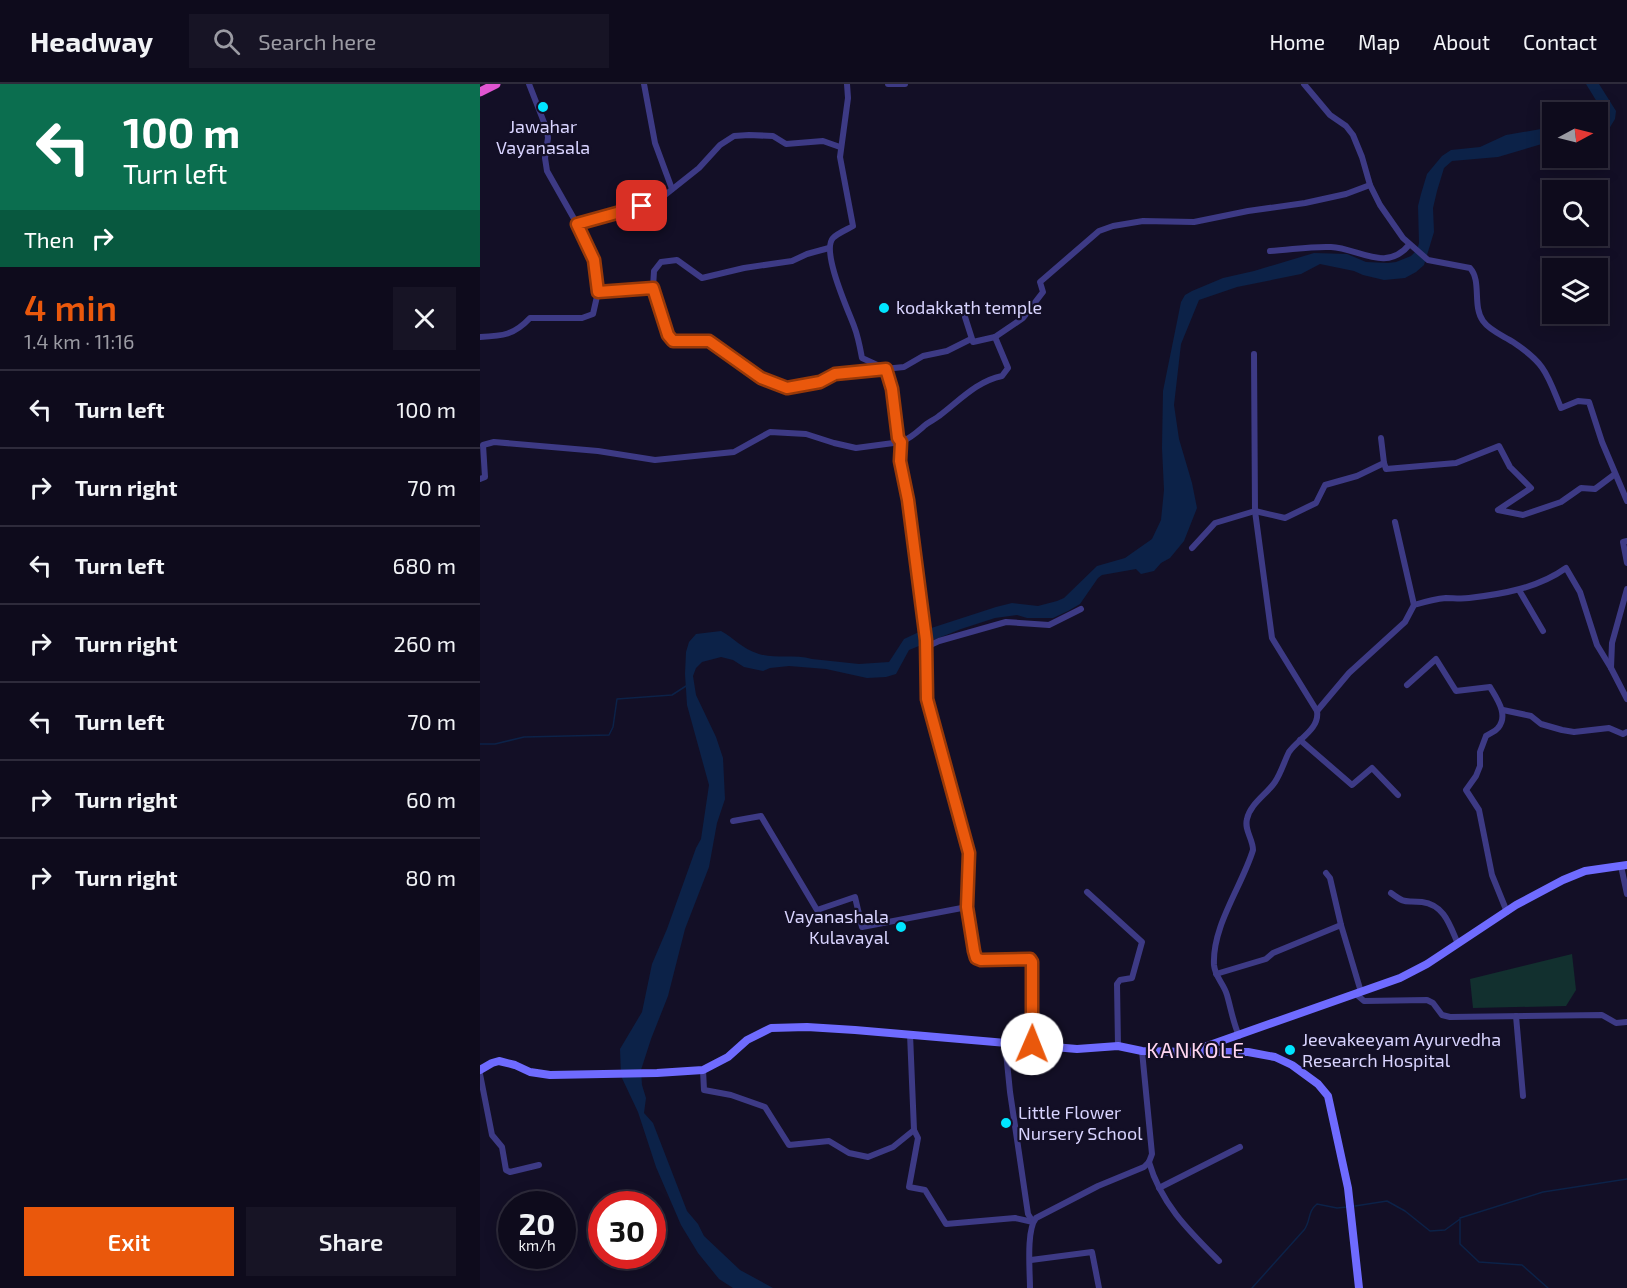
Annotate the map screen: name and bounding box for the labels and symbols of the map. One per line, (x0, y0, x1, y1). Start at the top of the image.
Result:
marker: Jawahar Vayanasala (536, 100, 550, 114)
north arrow (1542, 102, 1608, 168)
place label: Jawahar Vayanasala (496, 115, 590, 158)
pin (616, 180, 667, 231)
place label: kodakkath temple (896, 296, 1042, 318)
marker: kodakkath temple (877, 301, 891, 315)
place label: Vayanashala Kulavayal (784, 905, 890, 948)
marker: Vayanashala Kulavayal (894, 920, 908, 934)
position arrow (1000, 1012, 1064, 1076)
place label: Jeevakeeyam Ayurvedha Research Hospital (1302, 1028, 1501, 1071)
district label: KANKOLE (1146, 1037, 1246, 1062)
marker: Jeevakeeyam Ayurvedha Research Hospital (1283, 1043, 1297, 1057)
place label: Little Flower Nursery School (1018, 1101, 1143, 1144)
marker: Little Flower Nursery School (999, 1116, 1013, 1130)
speed limit sign: 30 (588, 1191, 666, 1269)

